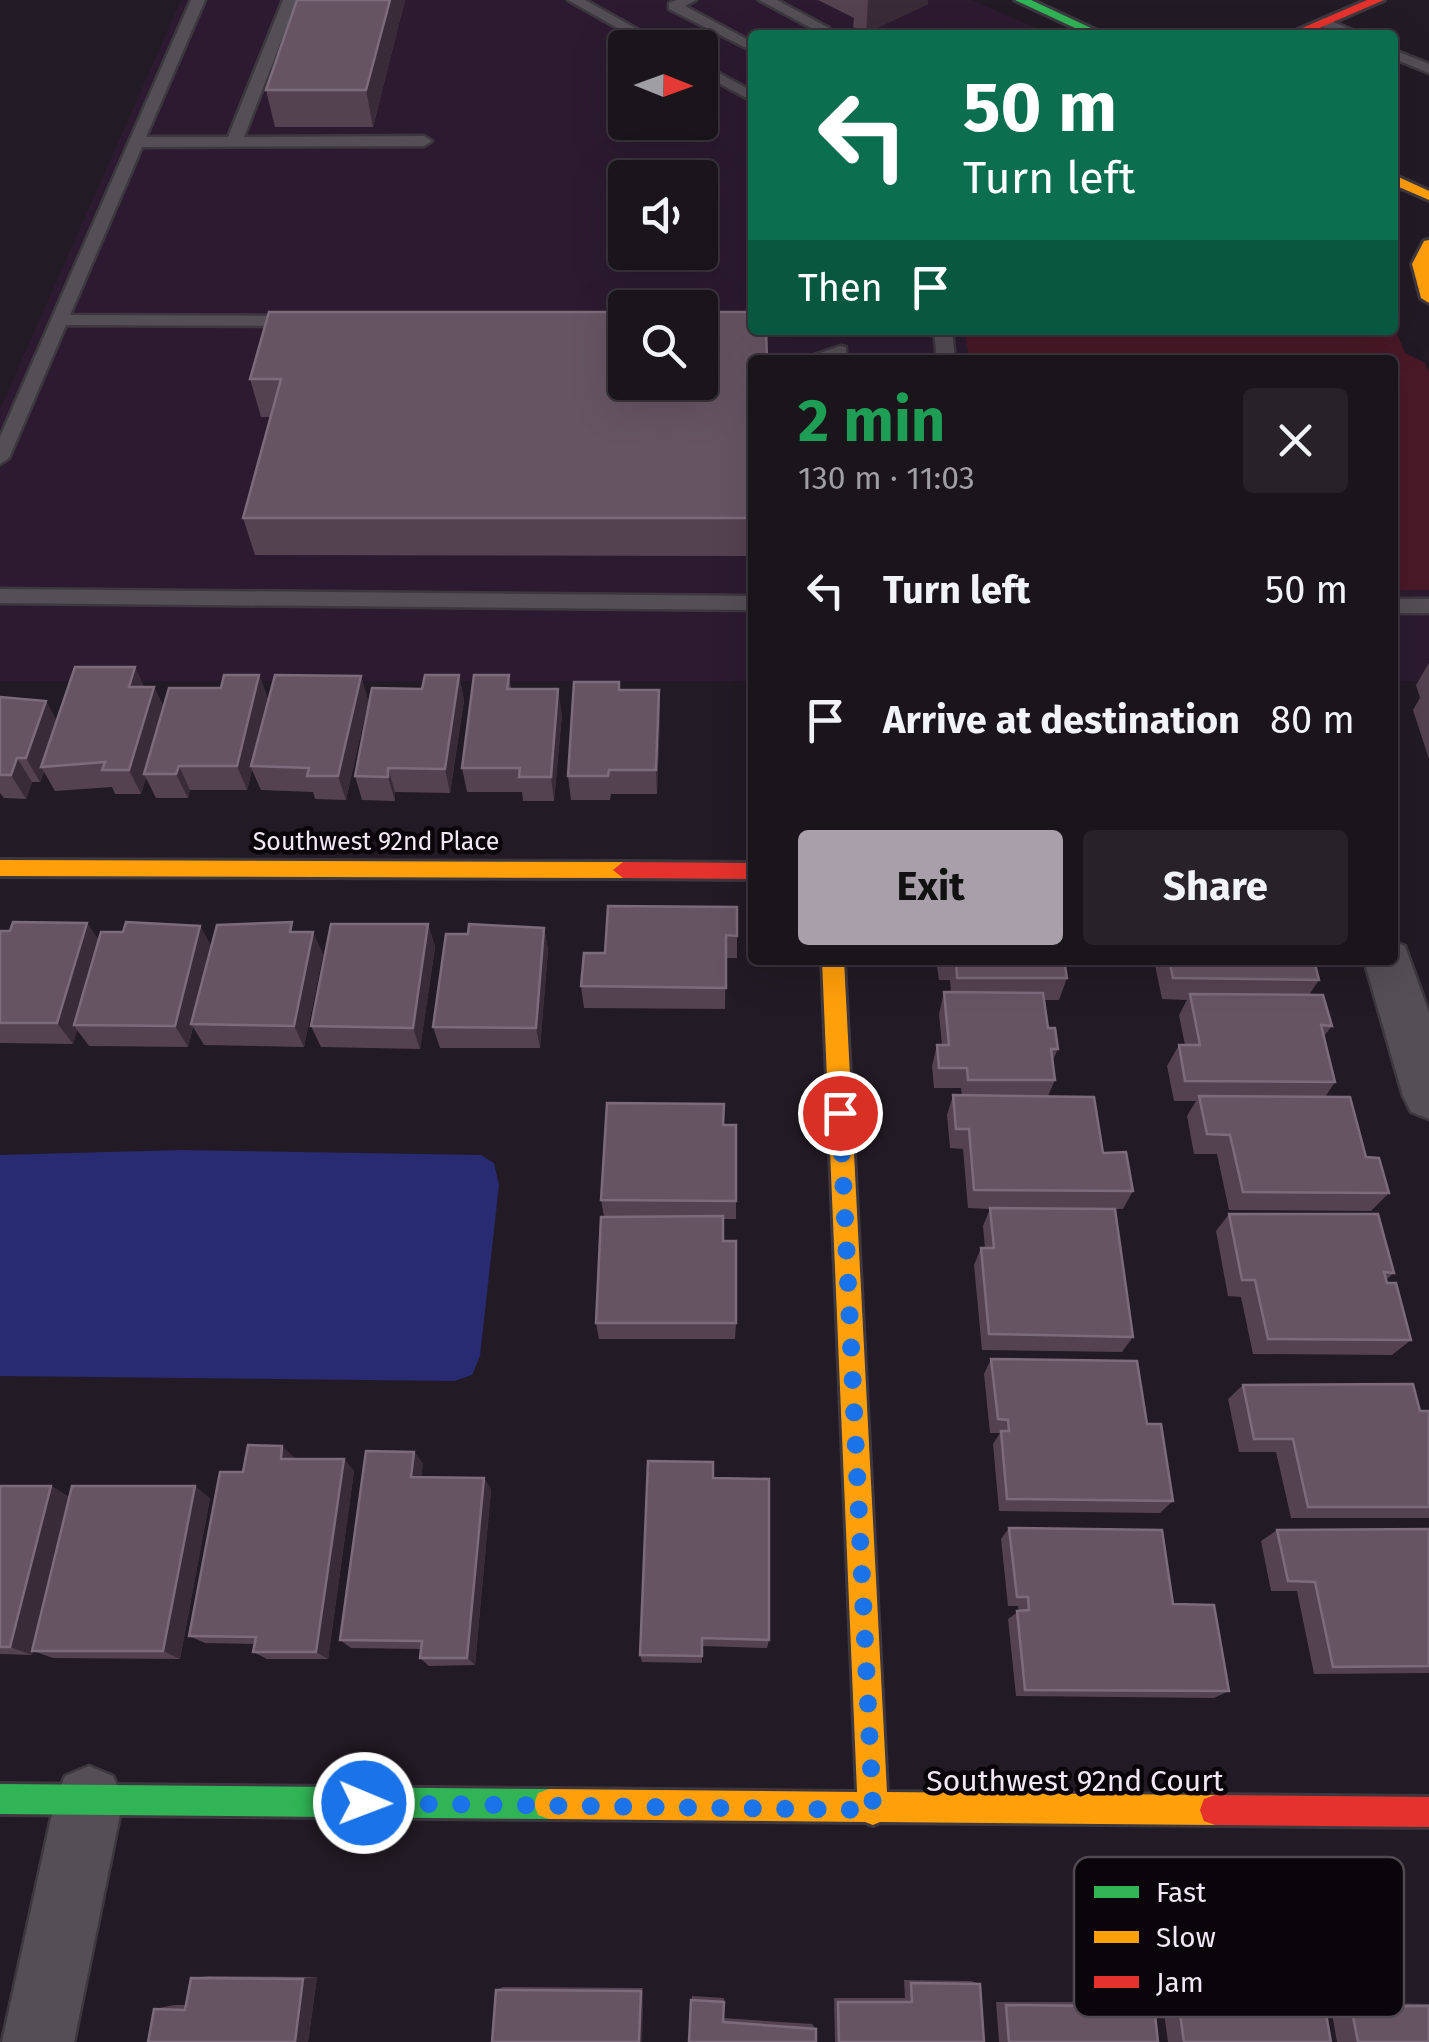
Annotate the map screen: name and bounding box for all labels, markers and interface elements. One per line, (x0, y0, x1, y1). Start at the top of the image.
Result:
north arrow (608, 30, 718, 140)
map controls (608, 30, 718, 400)
text: 50 m (963, 66, 1117, 150)
icon: left (798, 70, 928, 200)
text: Turn left (963, 151, 1135, 205)
button: sound (608, 160, 718, 270)
icon: arrive (903, 260, 958, 315)
text: Then (798, 265, 883, 311)
button: search (608, 290, 718, 400)
text: 2 min (798, 385, 945, 457)
button: close (1243, 388, 1348, 493)
text: 130 m · 11:03 (798, 459, 975, 497)
icon: left (798, 563, 853, 618)
text: Turn left (883, 567, 1030, 613)
text: 50 m (1265, 567, 1348, 613)
icon: arrive (798, 693, 853, 748)
text: Arrive at destination (883, 697, 1240, 743)
text: 80 m (1270, 697, 1355, 743)
street label: Southwest 92nd Place (253, 827, 499, 857)
button: Exit (798, 830, 1063, 945)
button: Share (1083, 830, 1348, 945)
pin (798, 1071, 883, 1156)
icon: arrive (813, 1086, 868, 1141)
position arrow (312, 1751, 416, 1855)
street label: Southwest 92nd Court (926, 1763, 1224, 1799)
legend (1074, 1857, 1404, 2017)
text: Fast (1156, 1876, 1207, 1909)
text: Slow (1156, 1921, 1216, 1954)
text: Jam (1156, 1966, 1204, 1999)

